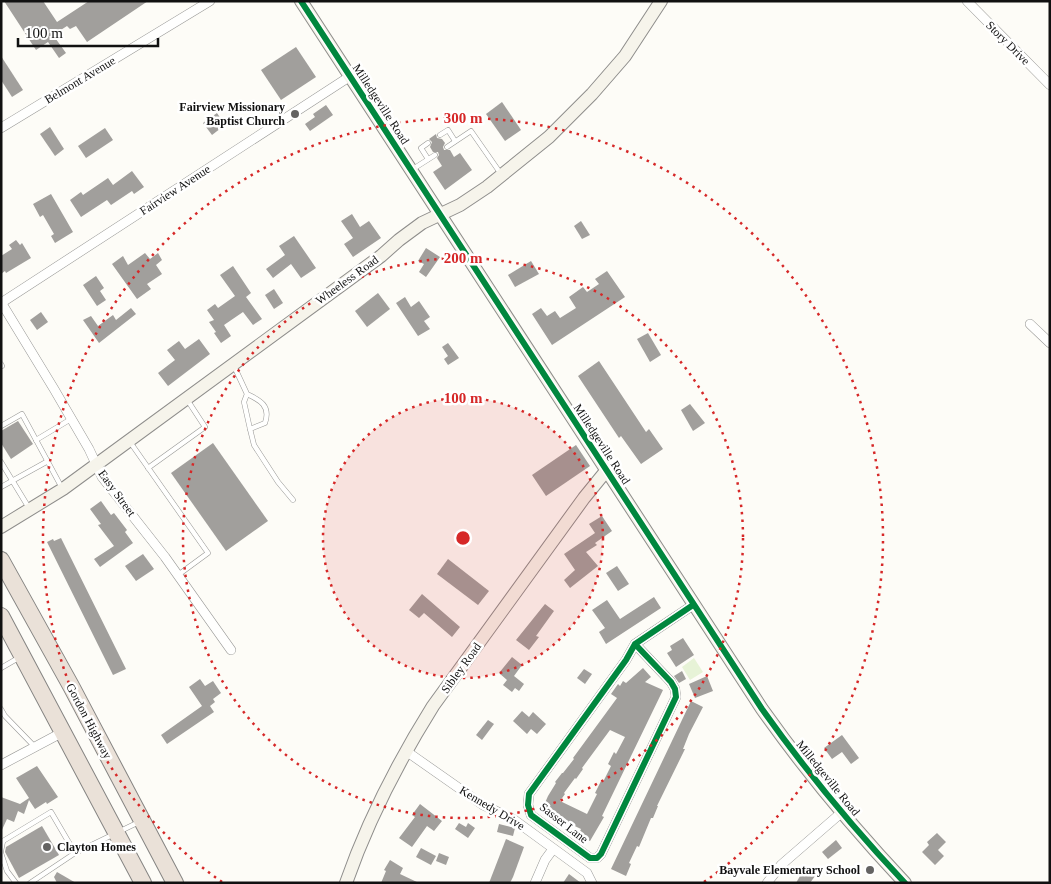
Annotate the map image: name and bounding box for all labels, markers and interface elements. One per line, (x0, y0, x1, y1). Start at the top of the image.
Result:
scale bar (18, 15, 158, 47)
street label: Story Drive (983, 18, 1033, 68)
text: 100 m (25, 25, 63, 41)
street label: Belmont Avenue (42, 53, 118, 107)
street label: Milledgeville Road (350, 61, 412, 147)
place label: Fairview Missionary Baptist Church (179, 100, 285, 128)
marker: Fairview Missionary Baptist Church (289, 108, 301, 120)
text: 300 m (444, 110, 483, 126)
street label: Fairview Avenue (137, 162, 213, 218)
text: 200 m (444, 250, 483, 266)
street label: Wheeless Road (313, 252, 381, 308)
text: 100 m (444, 390, 483, 406)
street label: Milledgeville Road (571, 401, 633, 487)
street label: Easy Street (95, 467, 139, 520)
centre of rings (454, 529, 472, 547)
street label: Sibley Road (438, 640, 484, 696)
street label: Gordon Highway (63, 681, 115, 761)
street label: Milledgeville Road (793, 737, 863, 819)
street label: Kennedy Drive (457, 783, 527, 833)
street label: Sasser Lane (537, 800, 591, 846)
place label: Clayton Homes (57, 840, 136, 854)
marker: Clayton Homes (41, 841, 53, 853)
place label: Bayvale Elementary School (719, 863, 861, 877)
marker: Bayvale Elementary School (864, 864, 876, 876)

